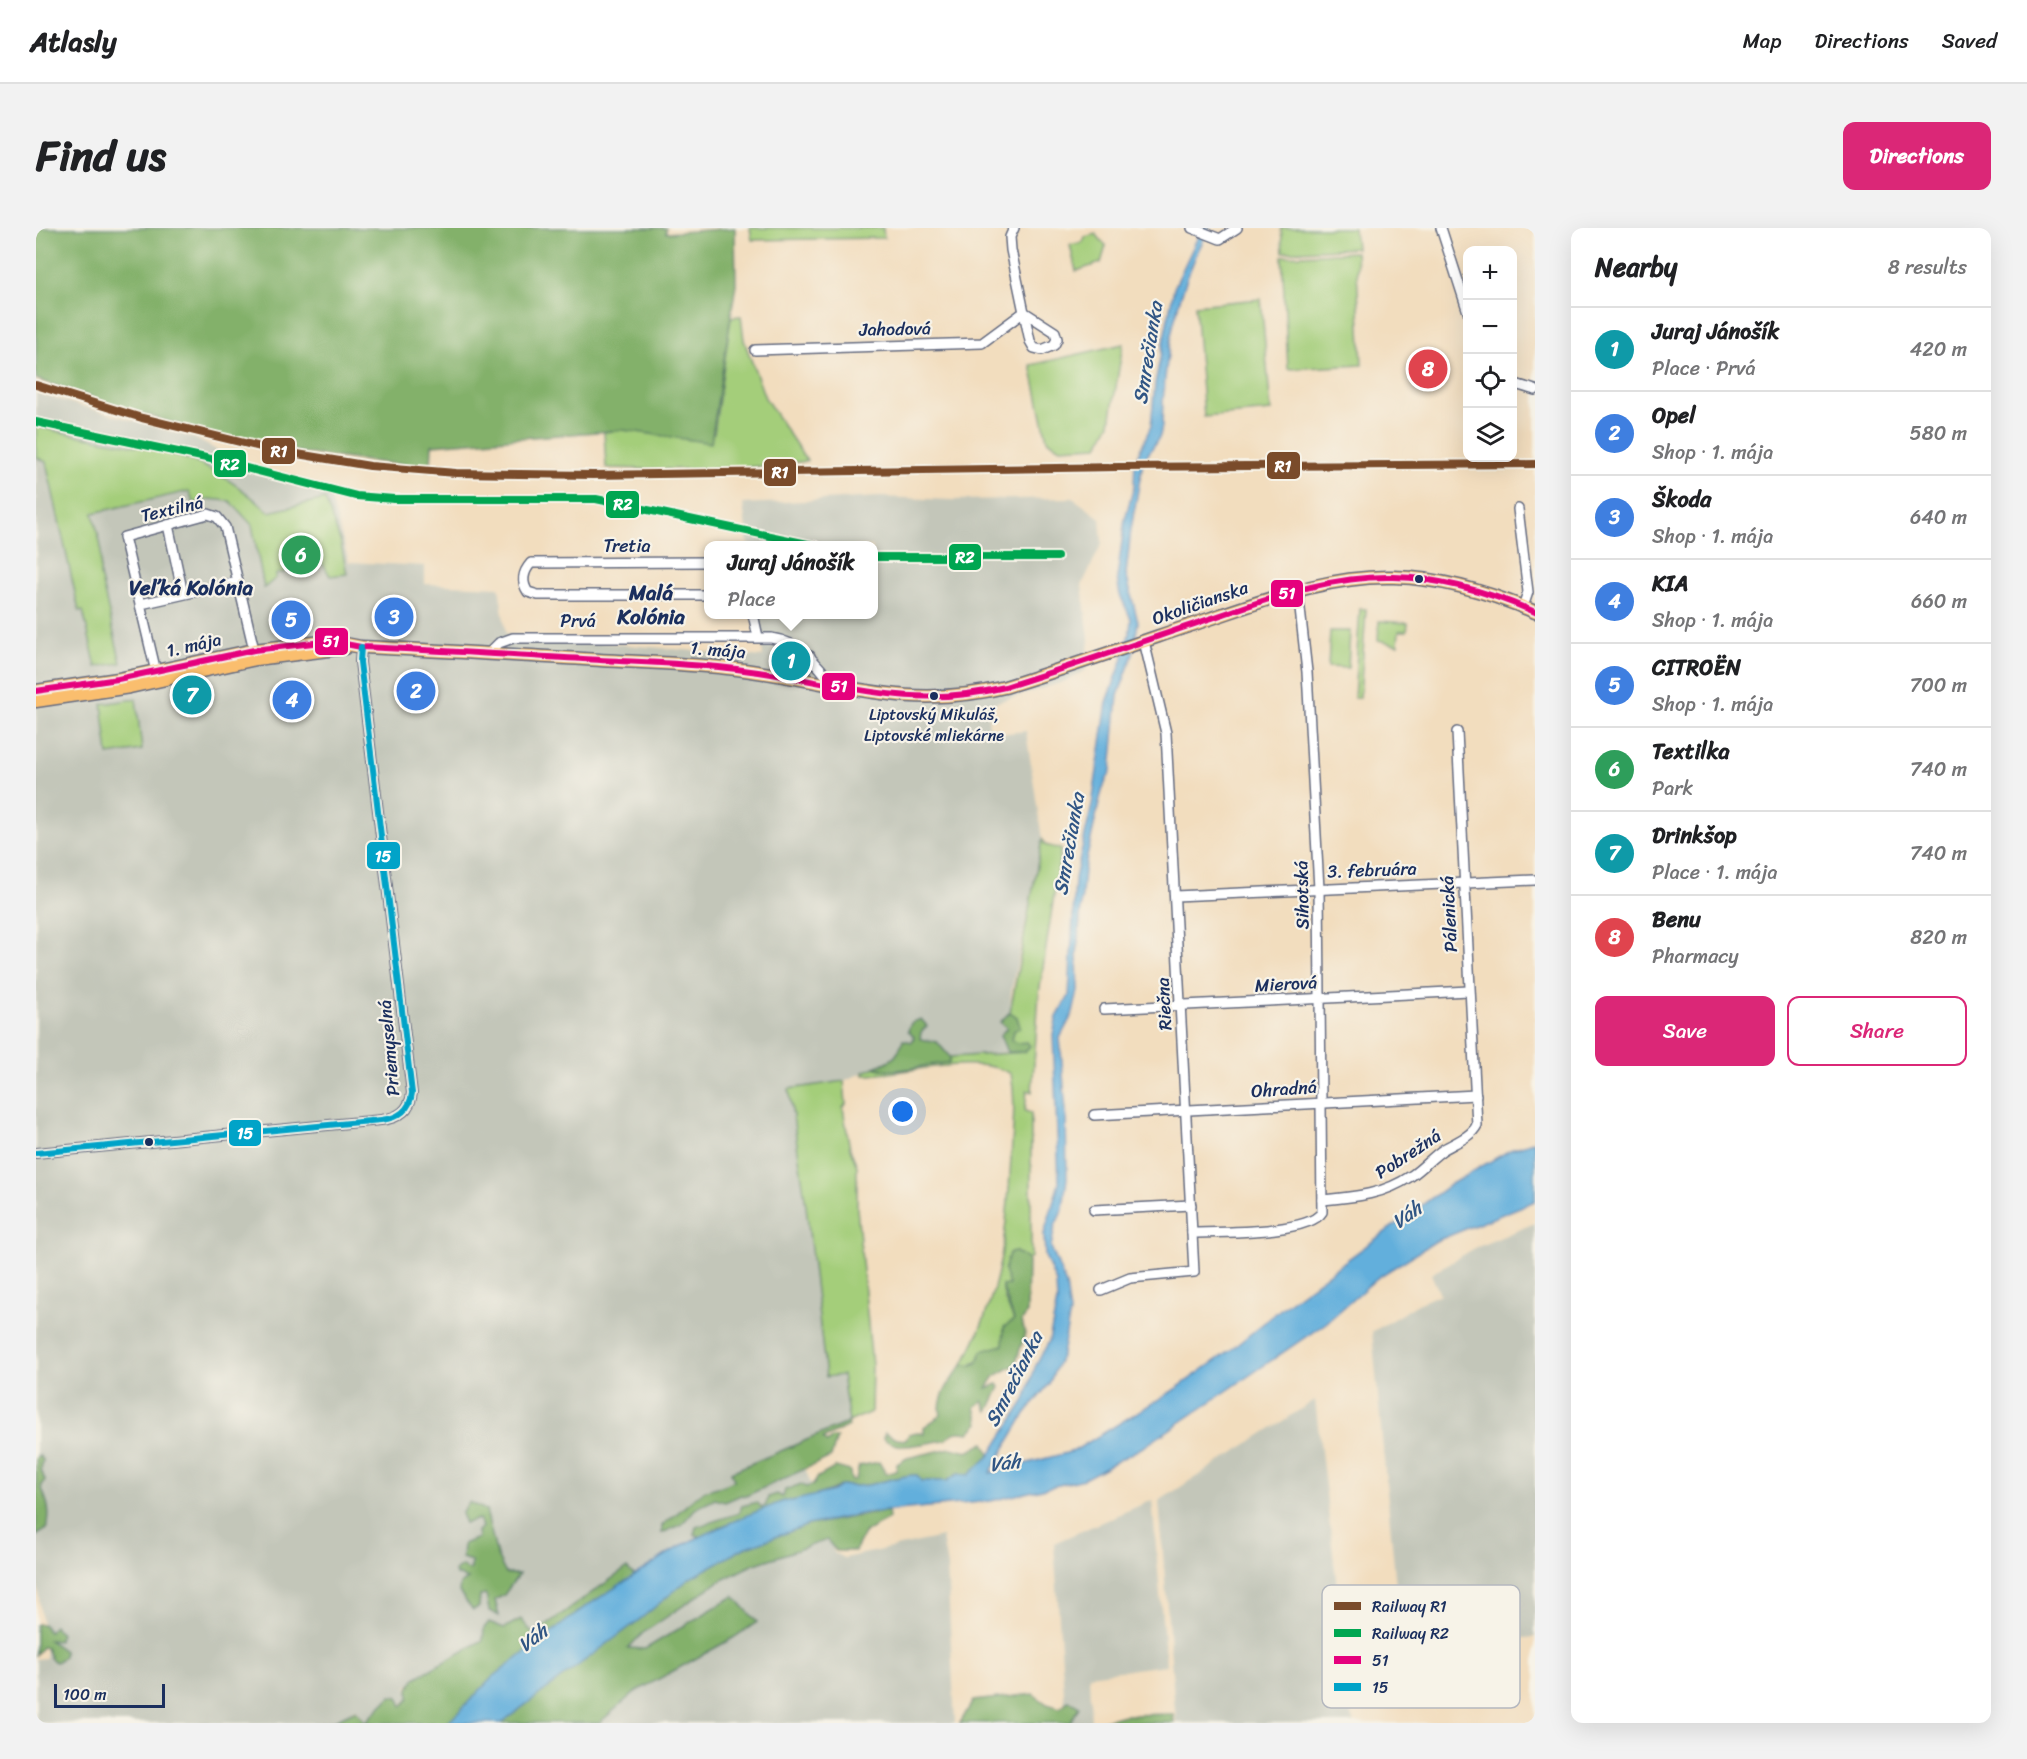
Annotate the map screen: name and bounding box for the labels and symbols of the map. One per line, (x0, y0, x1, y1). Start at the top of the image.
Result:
water label: Smrečianka (1123, 297, 1174, 407)
street label: Jahodová (858, 312, 931, 346)
pin: 8 (1408, 346, 1448, 392)
line badge: R1 (261, 437, 296, 465)
text: R1 (270, 437, 287, 466)
line badge: R2 (213, 449, 247, 478)
text: R2 (220, 450, 240, 479)
line badge: R1 (1266, 451, 1301, 480)
text: R1 (1274, 452, 1291, 481)
line badge: R1 (763, 458, 797, 487)
text: R1 (771, 458, 788, 487)
street label: Textilná (137, 486, 207, 532)
line badge: R2 (605, 490, 640, 519)
text: R2 (613, 490, 633, 519)
street label: Tretia (604, 530, 650, 562)
pin: 6 (282, 532, 320, 578)
line badge: R2 (948, 543, 982, 571)
text: R2 (955, 543, 975, 572)
district label: Veľká Kolónia (129, 569, 253, 607)
street label: Okoličianska (1147, 571, 1253, 634)
unlabelled marker (1413, 573, 1425, 585)
district label: Malá Kolónia (616, 574, 685, 636)
line badge: 51 (1270, 579, 1304, 608)
text: 51 (1279, 579, 1295, 608)
pin: 3 (374, 594, 414, 640)
pin: 5 (272, 598, 310, 642)
street label: Prvá (560, 605, 596, 637)
street label: 1. mája (163, 623, 225, 667)
line badge: 51 (314, 627, 349, 656)
text: 51 (323, 627, 339, 656)
street label: 1. mája (689, 632, 747, 668)
pin: 1 (772, 638, 810, 684)
pin: 2 (396, 668, 436, 714)
pin: 7 (172, 672, 212, 718)
line badge: 51 (821, 672, 856, 701)
text: 51 (831, 672, 847, 701)
pin: 4 (272, 678, 312, 722)
marker: Liptovský Mikuláš, Liptovské mliekárne (928, 690, 940, 702)
place label: Liptovský Mikuláš, Liptovské mliekárne (864, 700, 1004, 750)
water label: Smrečianka (1043, 788, 1096, 898)
line badge: 15 (366, 841, 401, 870)
text: 15 (375, 842, 392, 871)
street label: 3. februára (1327, 852, 1417, 888)
street label: Sihotská (1285, 860, 1319, 930)
street label: Pálenická (1431, 875, 1467, 953)
street label: Mierová (1254, 966, 1318, 1002)
street label: Riečna (1147, 977, 1181, 1031)
street label: Priemyselná (369, 999, 409, 1097)
street label: Ohradná (1250, 1071, 1318, 1107)
your location (888, 1097, 917, 1126)
line badge: 15 (228, 1119, 262, 1147)
text: 15 (237, 1119, 254, 1148)
street label: Pobrežná (1368, 1120, 1448, 1188)
unlabelled marker (143, 1136, 155, 1148)
water label: Váh (1384, 1191, 1431, 1238)
water label: Smrečianka (975, 1323, 1054, 1433)
water label: Váh (987, 1443, 1024, 1482)
legend (1322, 1585, 1520, 1708)
text: Railway R1 (1372, 1592, 1447, 1621)
water label: Váh (510, 1614, 557, 1661)
text: Railway R2 (1372, 1619, 1449, 1648)
text: 51 (1372, 1646, 1389, 1675)
text: 15 (1372, 1673, 1389, 1702)
scale bar (54, 1681, 165, 1708)

